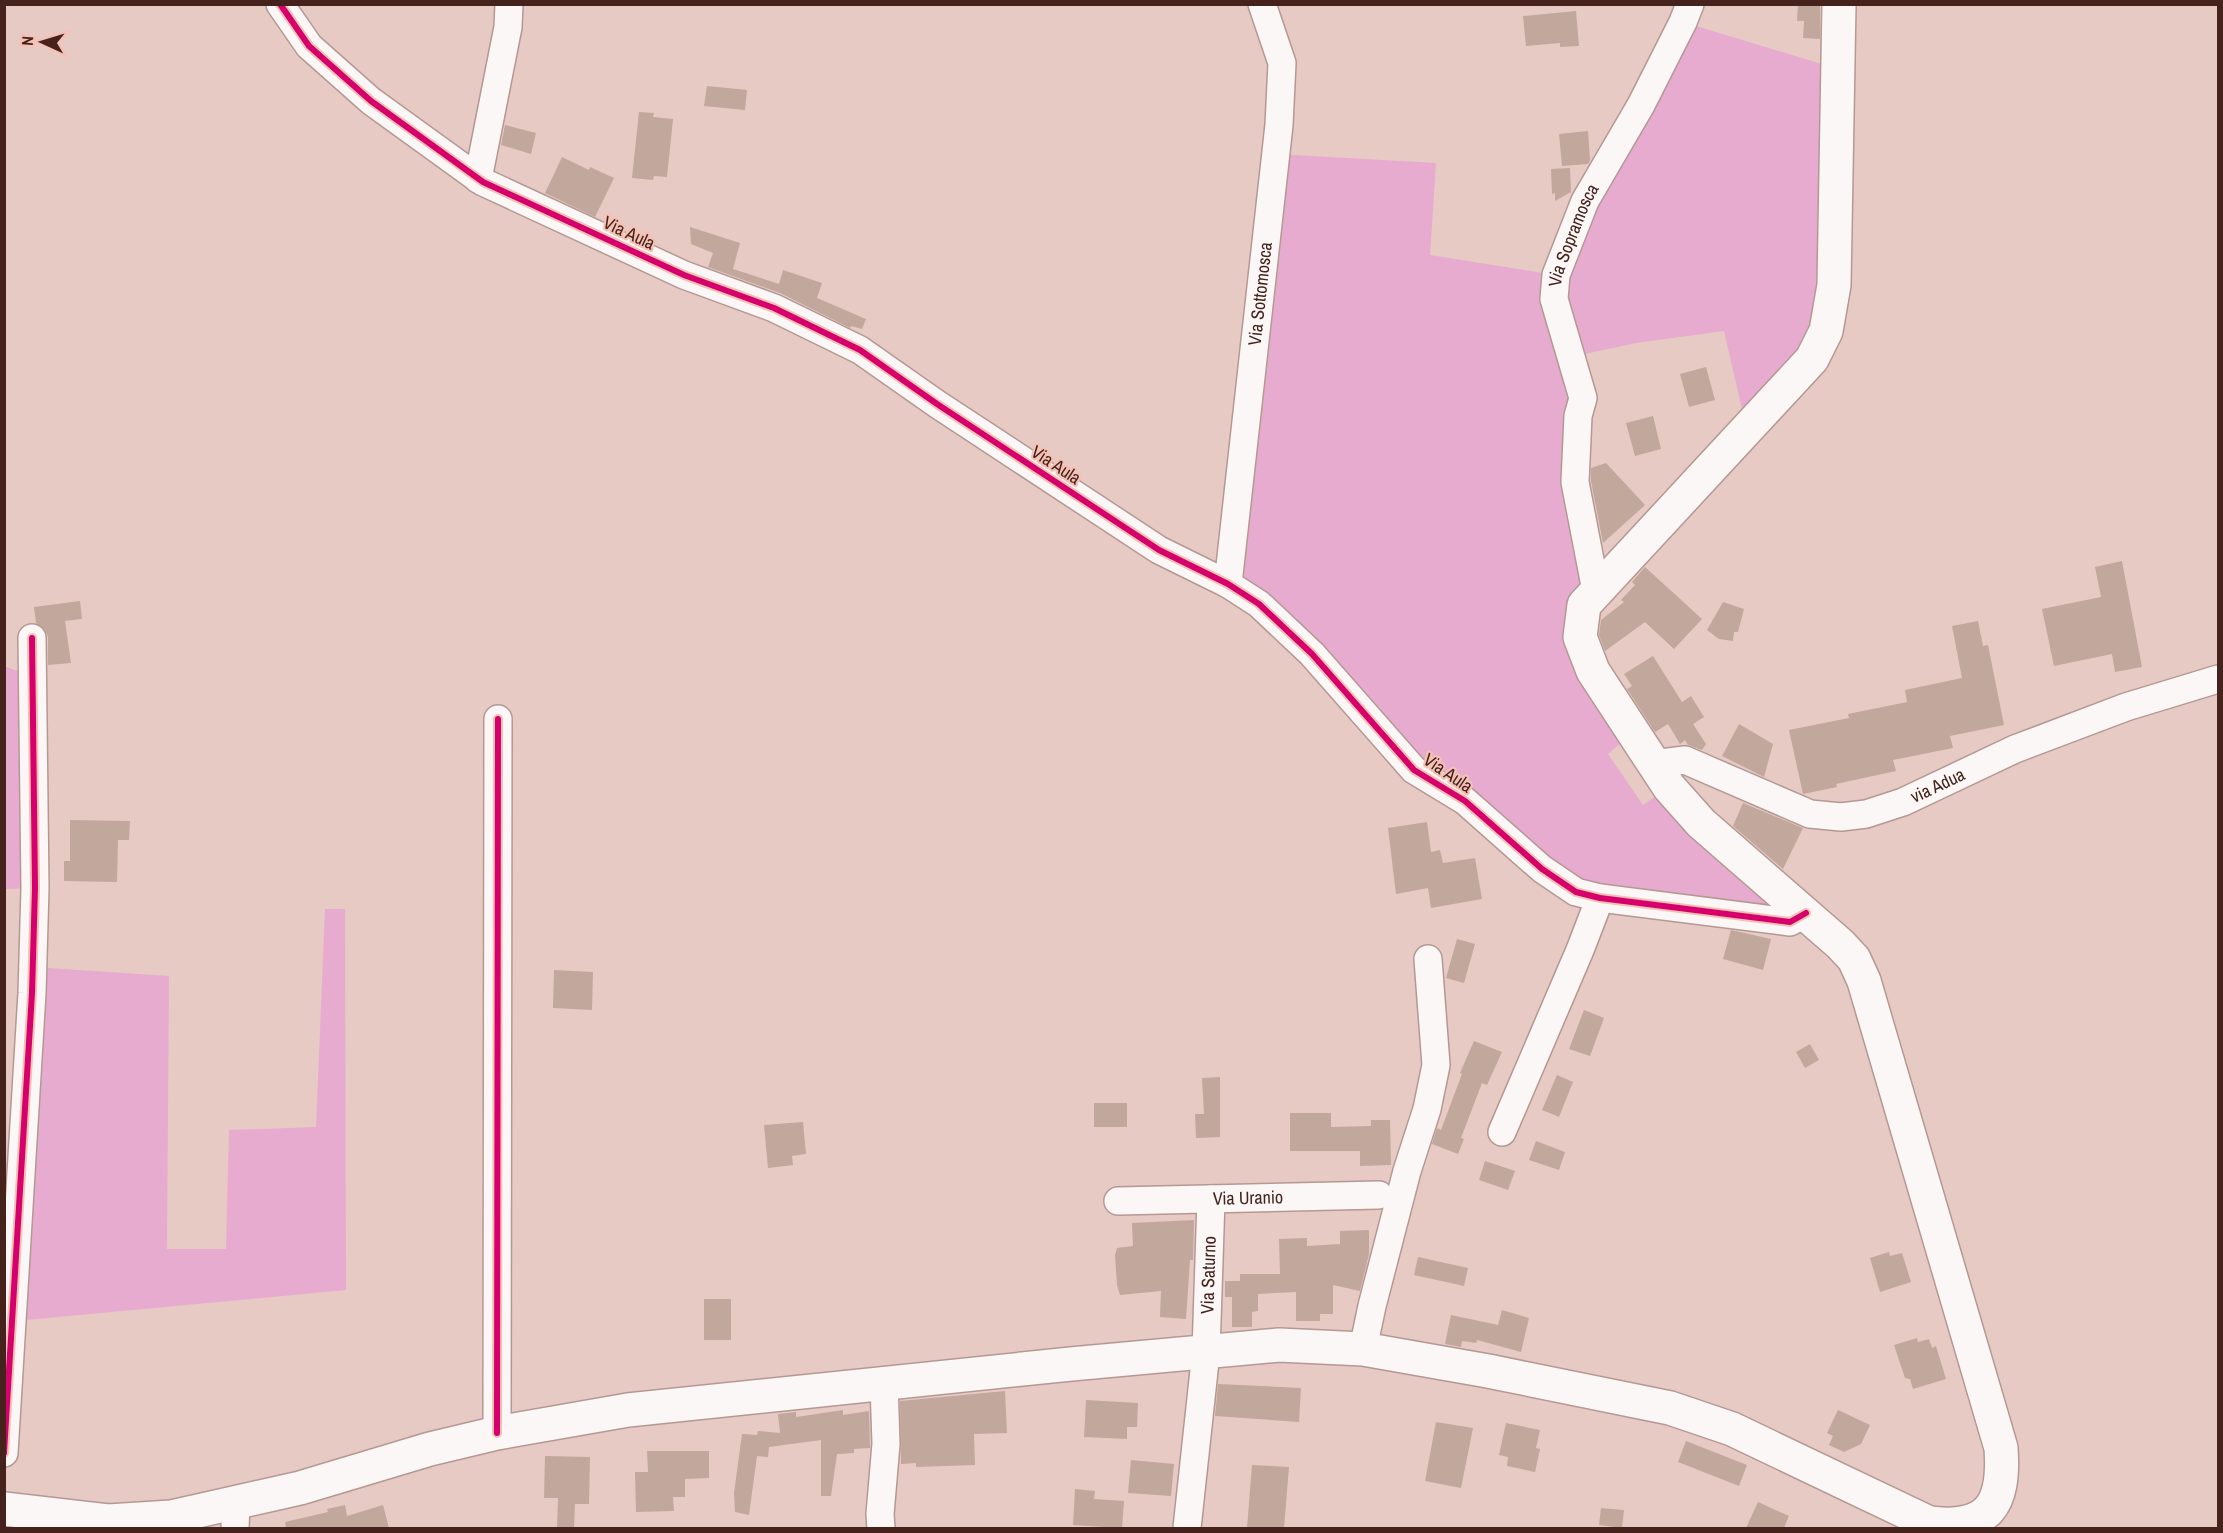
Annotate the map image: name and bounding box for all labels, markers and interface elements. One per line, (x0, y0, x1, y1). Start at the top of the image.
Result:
north arrow (12, 12, 72, 72)
text: N (16, 35, 38, 46)
street label: Via Sopramosca (1542, 179, 1604, 287)
street label: Via Aula (599, 210, 659, 255)
street label: Via Sottomosca (1242, 241, 1278, 347)
street label: Via Aula (1027, 439, 1086, 490)
street label: Via Aula (1419, 747, 1478, 798)
street label: via Adua (1906, 762, 1969, 809)
street label: Via Uranio (1212, 1184, 1283, 1211)
street label: Via Saturno (1194, 1236, 1222, 1314)

